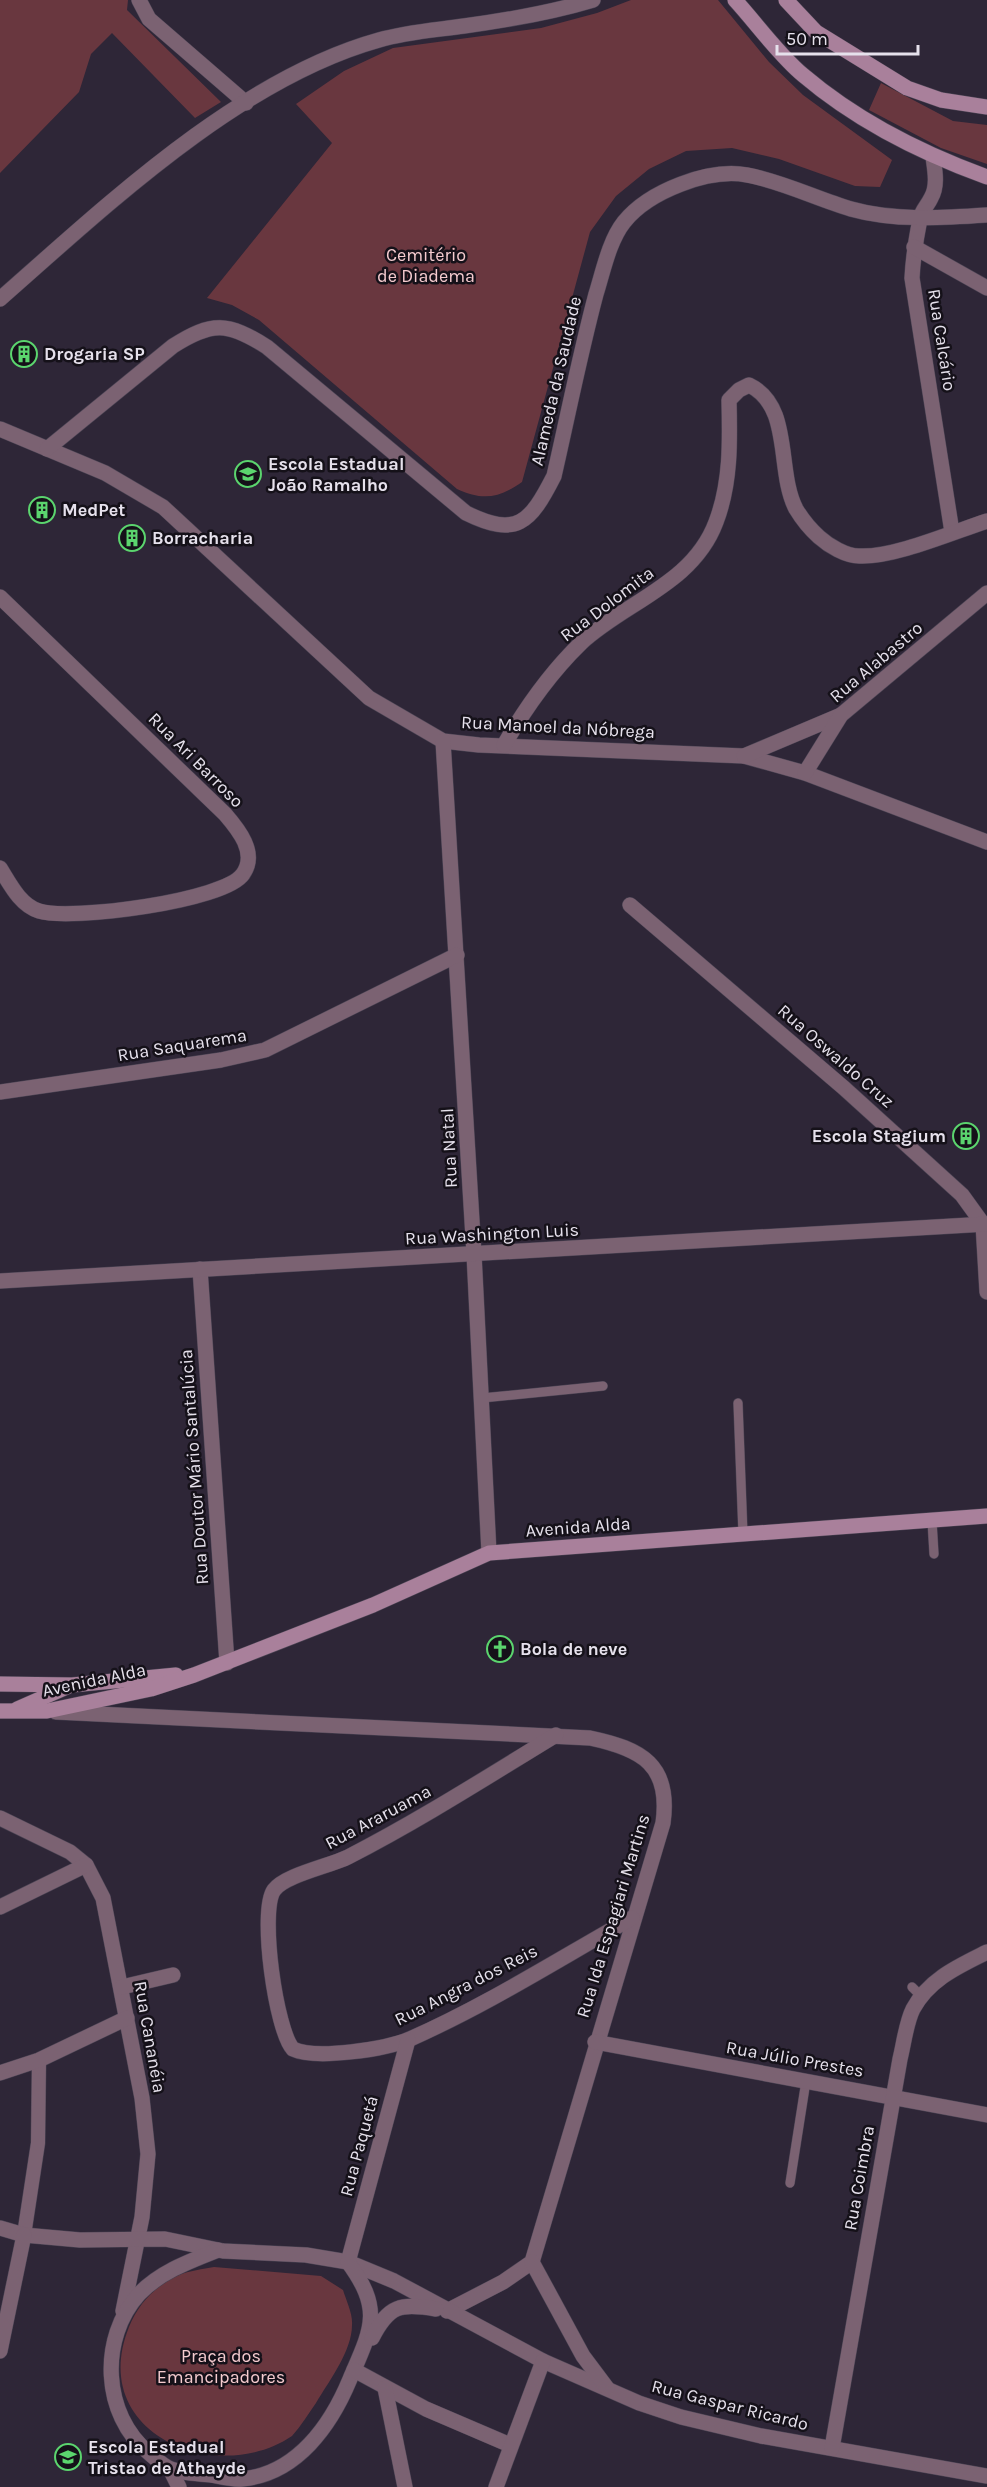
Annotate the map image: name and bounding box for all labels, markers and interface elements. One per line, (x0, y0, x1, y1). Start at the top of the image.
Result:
scale bar (777, 18, 918, 56)
text: 50 m (786, 28, 828, 50)
park label: Cemitério de Diadema (377, 244, 475, 287)
street label: Rua Calcário (923, 287, 961, 393)
street label: Alameda da Saudade (526, 294, 586, 468)
building icon: Drogaria SP (9, 339, 39, 369)
place label: Drogaria SP (44, 343, 145, 365)
place label: Escola Estadual João Ramalho (268, 453, 404, 496)
school or university icon: Escola Estadual João Ramalho (233, 459, 263, 489)
building icon: MedPet (27, 495, 57, 525)
place label: MedPet (62, 499, 125, 521)
building icon: Borracharia (117, 523, 147, 553)
place label: Borracharia (152, 527, 253, 549)
street label: Rua Dolomita (556, 562, 658, 646)
street label: Rua Alabastro (825, 617, 927, 707)
street label: Rua Ari Barroso (144, 708, 248, 812)
street label: Rua Manoel da Nóbrega (461, 711, 655, 743)
street label: Rua Oswaldo Cruz (773, 999, 899, 1113)
street label: Rua Saquarema (116, 1024, 248, 1066)
street label: Rua Natal (436, 1107, 462, 1189)
building icon: Escola Stagium (951, 1121, 981, 1151)
place label: Escola Stagium (812, 1125, 946, 1147)
street label: Rua Washington Luis (404, 1218, 580, 1250)
street label: Rua Doutor Mário Santalúcia (175, 1348, 213, 1586)
street label: Avenida Alda (525, 1512, 631, 1542)
church icon: Bola de neve (485, 1634, 515, 1664)
place label: Bola de neve (520, 1638, 627, 1660)
street label: Avenida Alda (40, 1658, 148, 1702)
street label: Rua Araruama (321, 1780, 435, 1854)
street label: Rua Ida Espagiari Martins (572, 1812, 654, 2020)
street label: Rua Angra dos Reis (391, 1939, 541, 2031)
street label: Rua Cananéia (129, 1979, 171, 2095)
street label: Rua Júlio Prestes (724, 2036, 866, 2082)
street label: Rua Paquetá (335, 2093, 383, 2199)
street label: Rua Coimbra (839, 2124, 879, 2232)
park label: Praça dos Emancipadores (157, 2345, 285, 2388)
street label: Rua Gaspar Ricardo (649, 2375, 811, 2435)
place label: Escola Estadual Tristao de Athayde (88, 2436, 246, 2479)
school or university icon: Escola Estadual Tristao de Athayde (53, 2442, 83, 2472)

